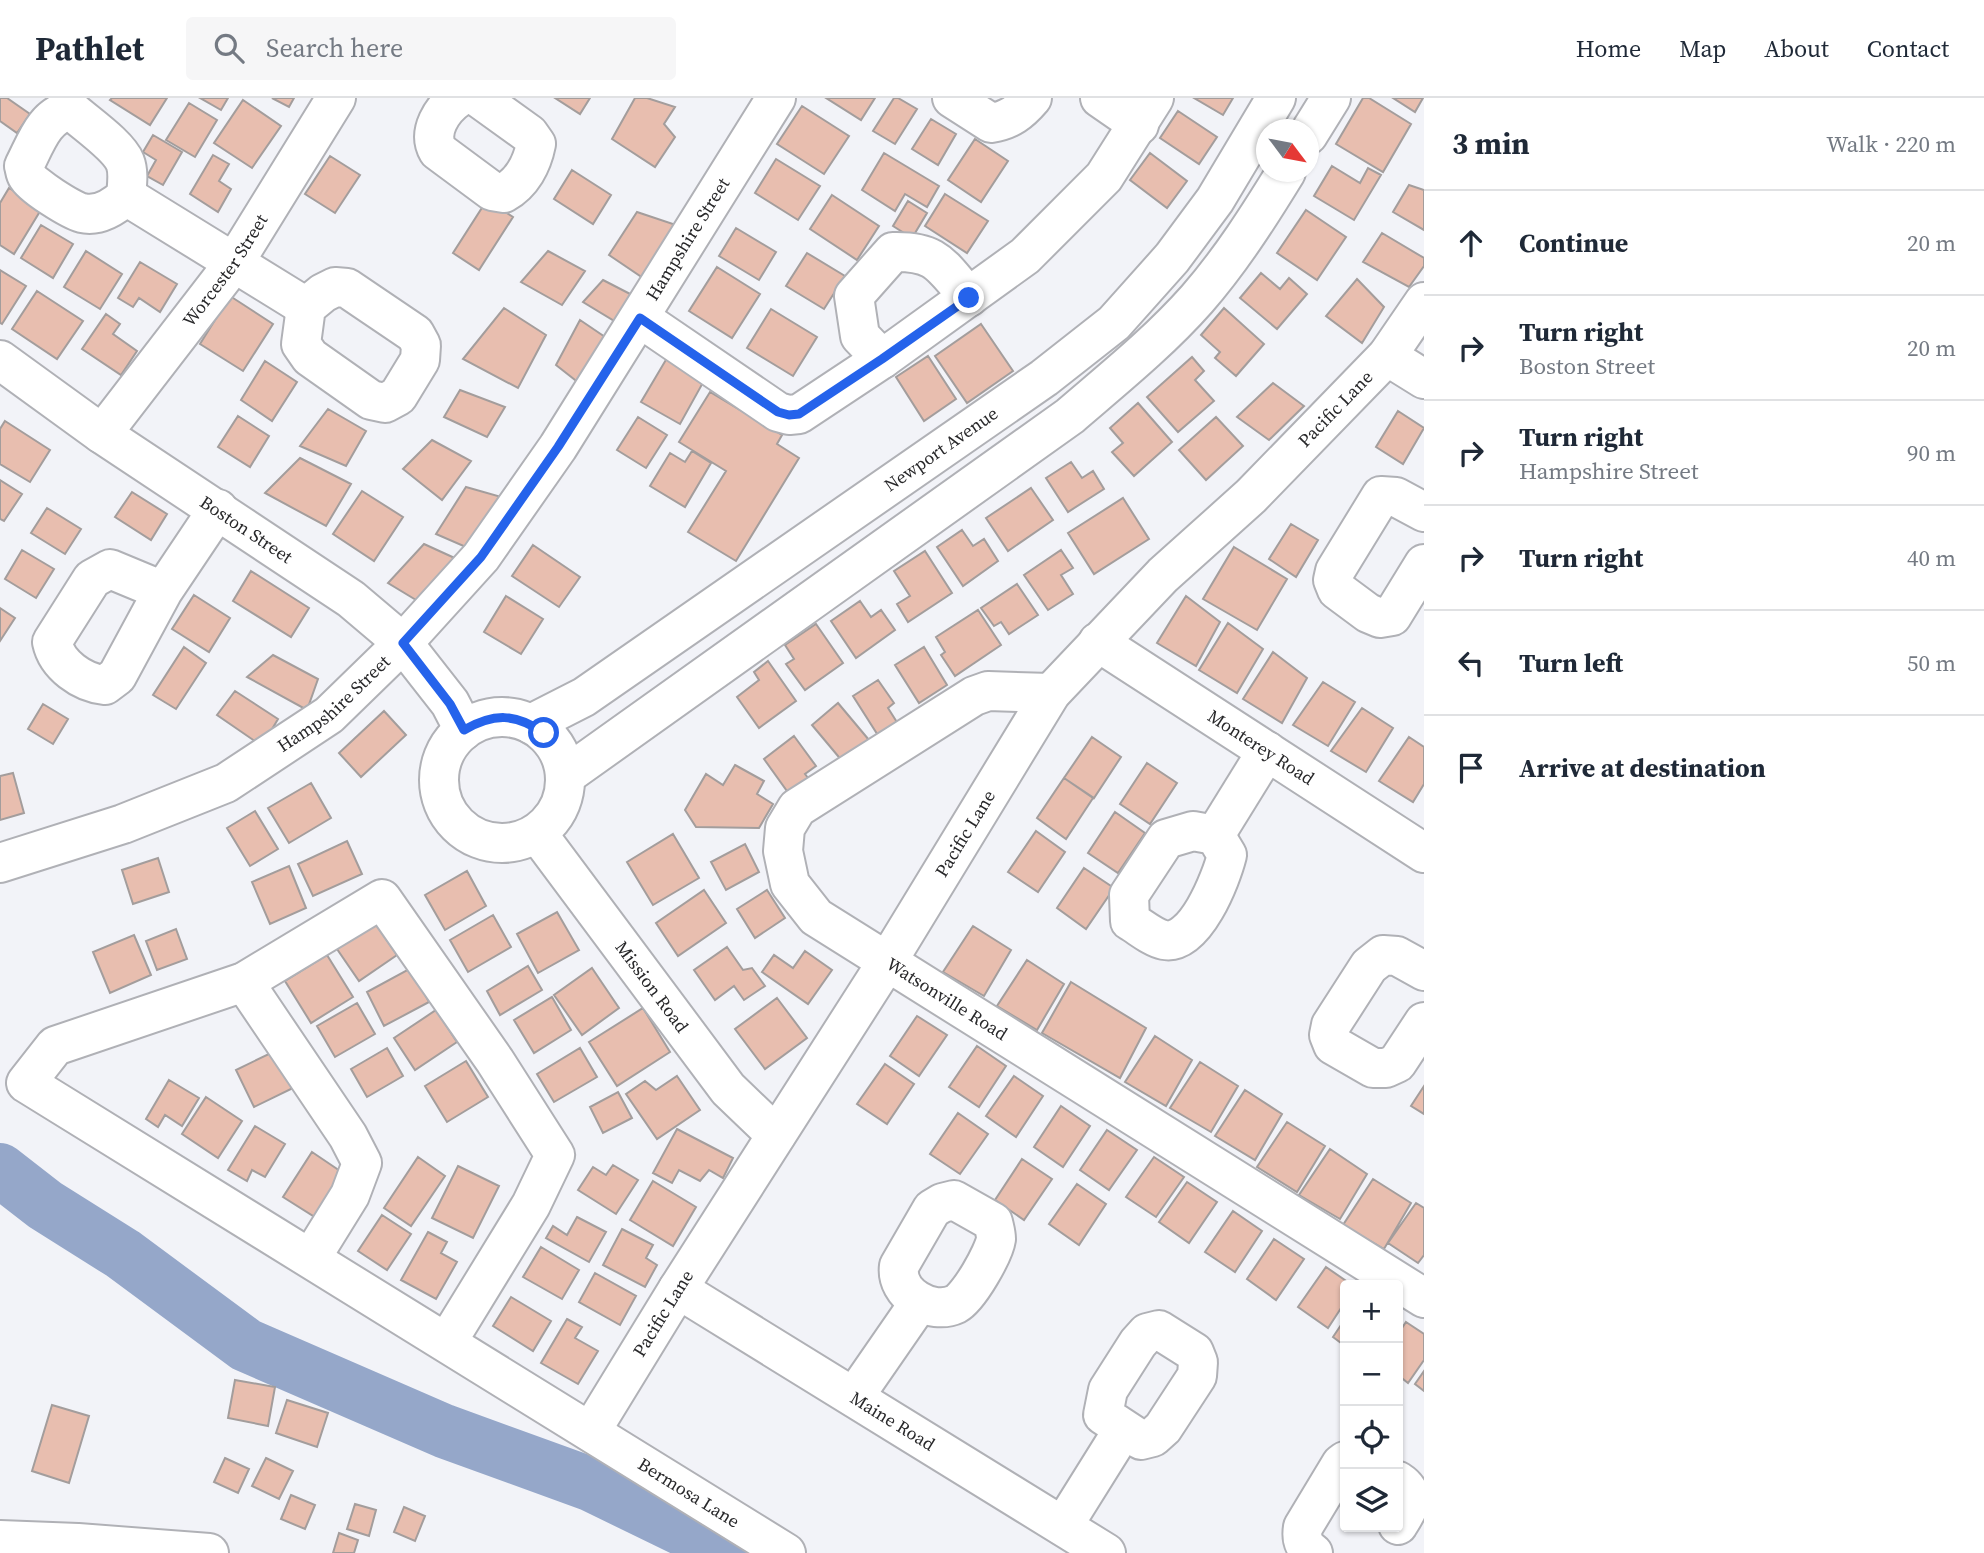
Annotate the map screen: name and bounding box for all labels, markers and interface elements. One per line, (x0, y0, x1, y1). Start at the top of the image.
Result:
search box (186, 17, 676, 80)
text: Pathlet (35, 26, 144, 71)
icon: search (210, 29, 248, 67)
text: Search here (266, 30, 403, 66)
text: Home (1576, 32, 1641, 65)
text: Map (1679, 32, 1726, 65)
text: About (1764, 32, 1829, 65)
text: Contact (1867, 32, 1949, 65)
north arrow (1256, 119, 1319, 182)
text: 3 min (1452, 123, 1530, 164)
text: Walk · 220 m (1826, 128, 1956, 160)
street label: Hampshire Street (640, 173, 735, 305)
street label: Worcester Street (176, 209, 273, 332)
icon: ahead (1452, 224, 1490, 262)
text: Continue (1519, 225, 1628, 261)
text: 20 m (1907, 227, 1956, 259)
route end (953, 282, 984, 313)
text: Turn right (1519, 314, 1643, 350)
icon: right (1452, 329, 1490, 367)
text: 20 m (1907, 332, 1956, 364)
text: Boston Street (1519, 350, 1655, 382)
street label: Pacific Lane (1292, 365, 1378, 452)
street label: Newport Avenue (879, 401, 1003, 497)
text: Turn right (1519, 419, 1643, 455)
icon: right (1452, 434, 1490, 472)
text: 90 m (1907, 437, 1956, 469)
text: Hampshire Street (1519, 455, 1699, 487)
street label: Boston Street (195, 489, 298, 569)
icon: right (1452, 539, 1490, 577)
text: Turn right (1519, 540, 1643, 576)
text: 40 m (1907, 542, 1956, 574)
icon: left (1452, 644, 1490, 682)
text: Turn left (1519, 645, 1623, 681)
text: 50 m (1907, 647, 1956, 679)
street label: Hampshire Street (272, 649, 396, 758)
street label: Monterey Road (1203, 703, 1319, 791)
route start (528, 717, 559, 748)
icon: arrive (1452, 749, 1490, 787)
text: Arrive at destination (1519, 750, 1766, 786)
street label: Pacific Lane (929, 785, 1001, 882)
street label: Mission Road (610, 936, 695, 1038)
street label: Watsonville Road (882, 951, 1013, 1046)
street label: Pacific Lane (626, 1265, 699, 1361)
map controls (1340, 1280, 1403, 1532)
button: + (1340, 1280, 1403, 1343)
button: − (1340, 1343, 1403, 1406)
street label: Maine Road (846, 1385, 940, 1457)
button: locate (1340, 1406, 1403, 1469)
street label: Bermosa Lane (633, 1451, 745, 1533)
button: layers (1340, 1469, 1403, 1532)

